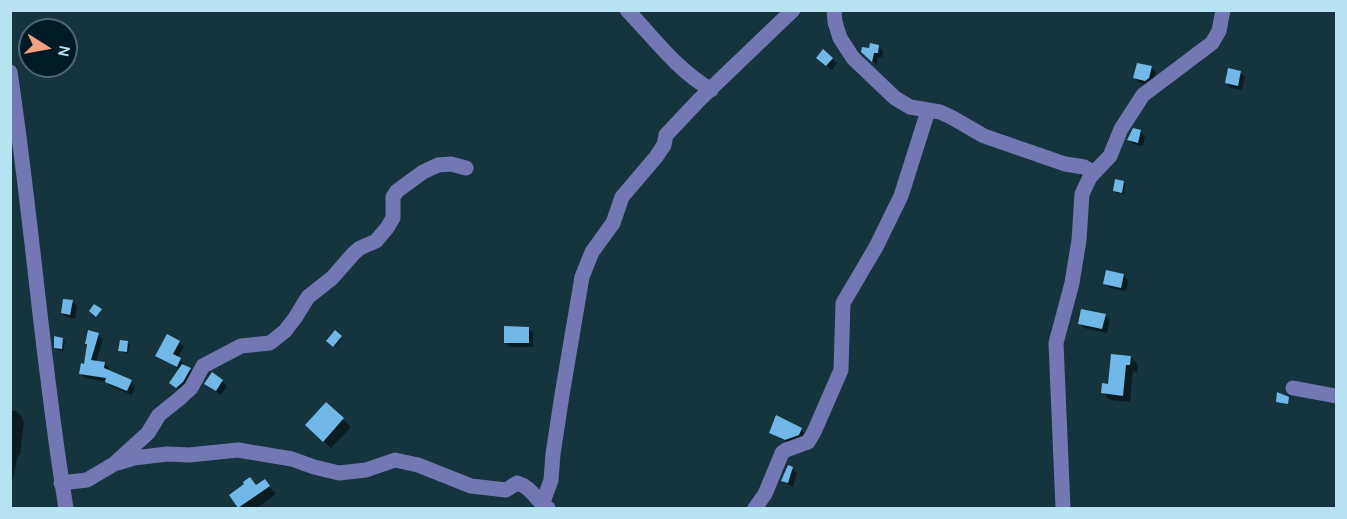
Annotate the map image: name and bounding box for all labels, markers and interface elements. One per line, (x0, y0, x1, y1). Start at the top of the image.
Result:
north arrow (18, 18, 78, 78)
text: N (54, 44, 75, 59)

